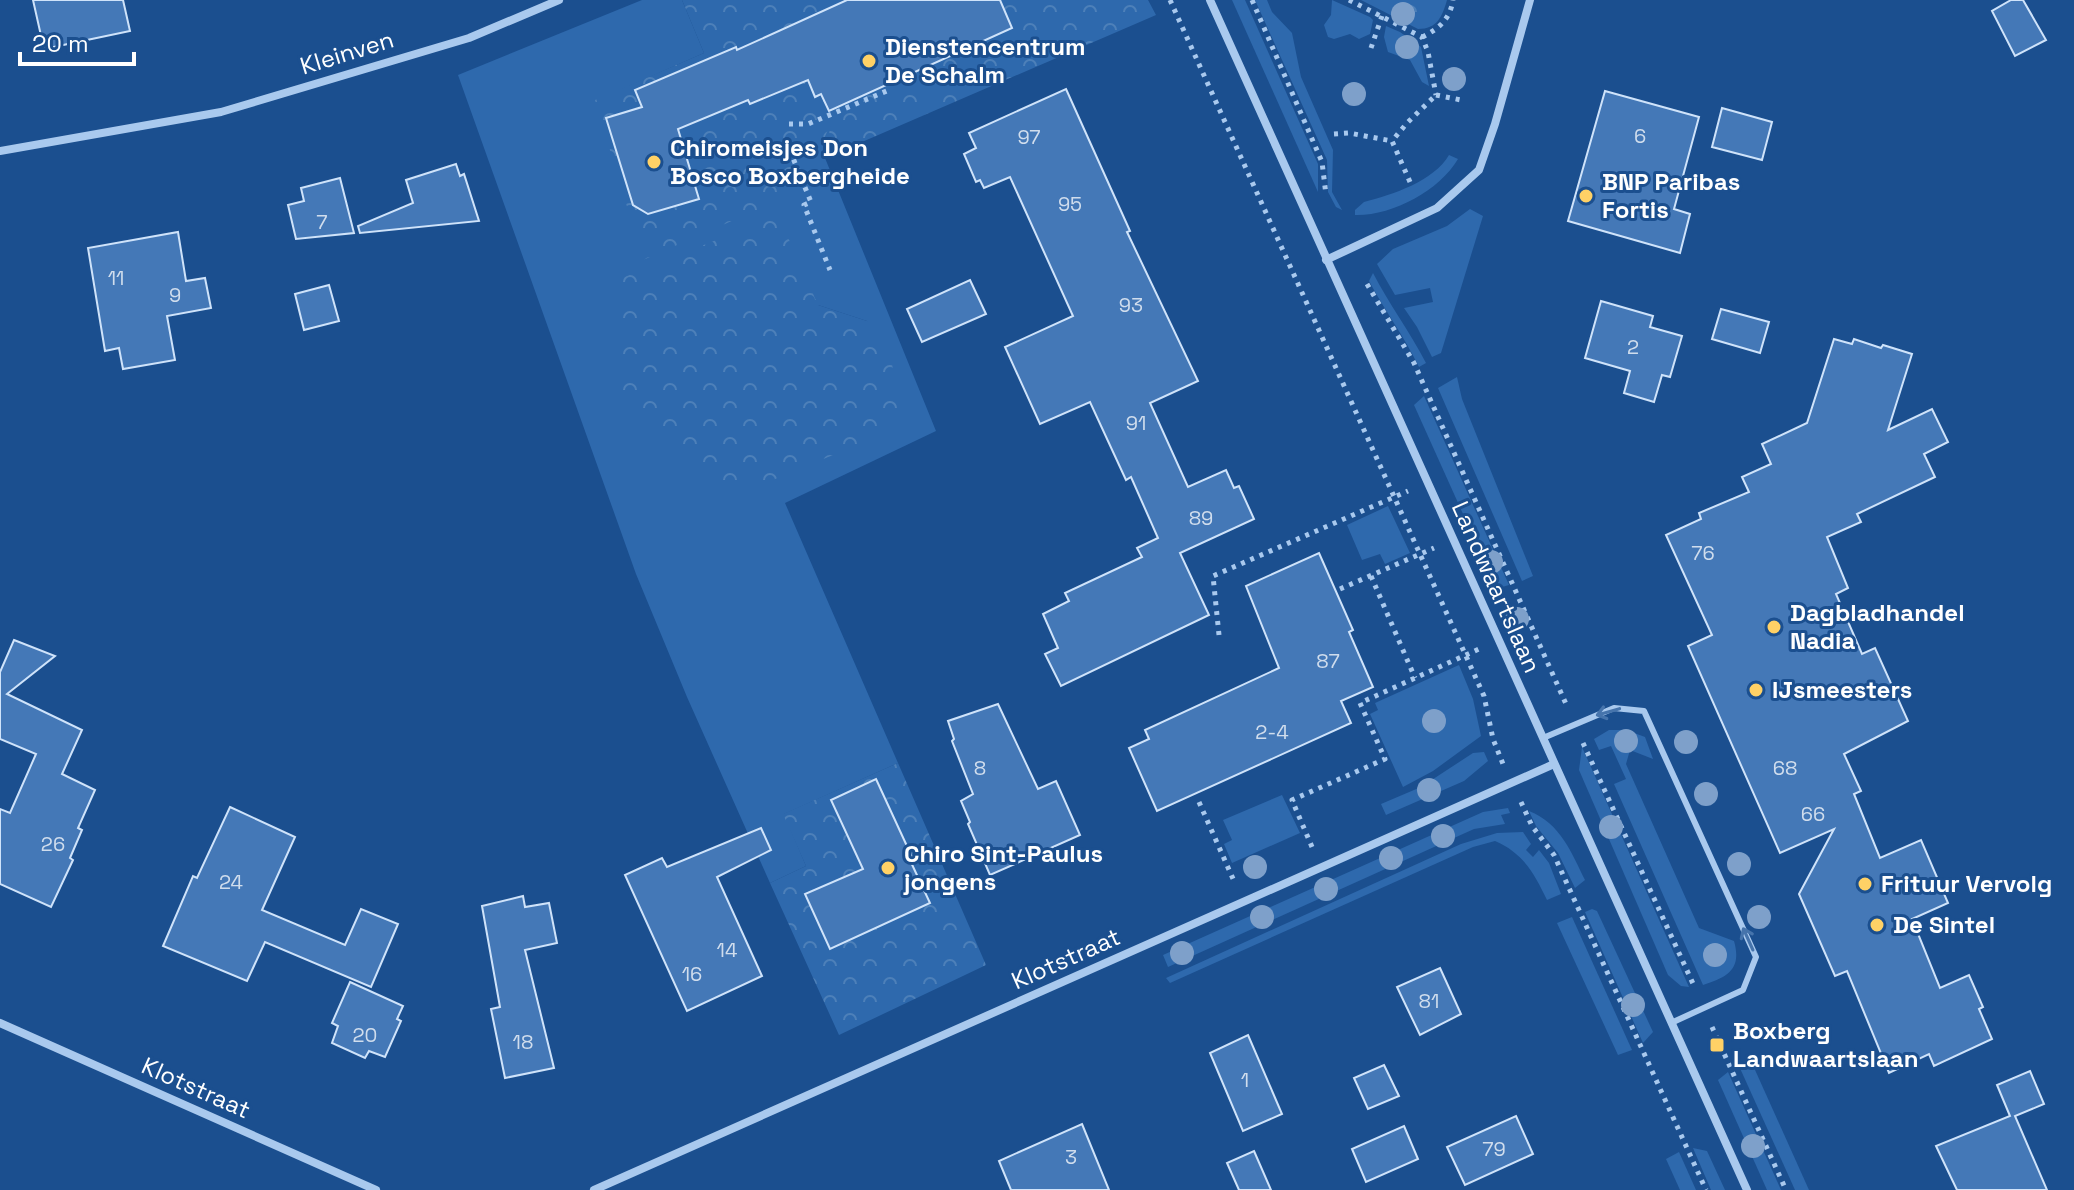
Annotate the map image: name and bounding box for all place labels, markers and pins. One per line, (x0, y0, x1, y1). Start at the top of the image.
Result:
place label: Dienstencentrum De Schalm (885, 31, 1086, 90)
marker: Dienstencentrum De Schalm (860, 52, 878, 70)
place label: Chiromeisjes Don Bosco Boxbergheide (670, 132, 910, 191)
marker: Chiromeisjes Don Bosco Boxbergheide (645, 153, 663, 171)
place label: BNP Paribas Fortis (1602, 166, 1740, 225)
marker: BNP Paribas Fortis (1577, 187, 1595, 205)
place label: Dagbladhandel Nadia (1790, 597, 1965, 656)
marker: Dagbladhandel Nadia (1765, 618, 1783, 636)
place label: IJsmeesters (1772, 674, 1912, 705)
marker: IJsmeesters (1747, 681, 1765, 699)
place label: Chiro Sint-Paulus jongens (903, 838, 1103, 897)
marker: Chiro Sint-Paulus jongens (879, 859, 897, 877)
place label: Frituur Vervolg (1881, 868, 2052, 899)
marker: Frituur Vervolg (1856, 875, 1874, 893)
place label: De Sintel (1893, 909, 1995, 940)
marker: De Sintel (1868, 916, 1886, 934)
place label: Boxberg Landwaartslaan (1733, 1015, 1918, 1074)
marker: Boxberg Landwaartslaan (1708, 1036, 1726, 1054)

